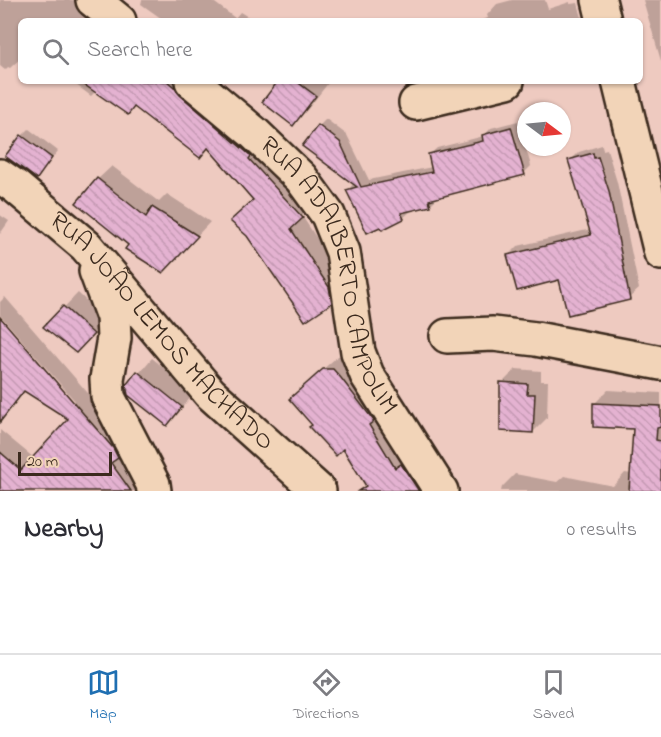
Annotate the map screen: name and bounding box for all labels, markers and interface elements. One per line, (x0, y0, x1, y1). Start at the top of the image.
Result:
search box (18, 18, 643, 84)
icon: search (39, 35, 72, 68)
text: Search here (87, 35, 192, 67)
north arrow (517, 102, 571, 156)
street label: RUA ADALBERTO CAMPOLIM (250, 128, 407, 423)
street label: RUA JOÃO LEMOS MACHADO (40, 203, 282, 461)
scale bar (18, 449, 112, 476)
text: 20 m (27, 450, 58, 474)
text: Nearby (24, 511, 103, 549)
text: 0 results (566, 516, 637, 545)
tab: Map (87, 666, 120, 726)
tab: Directions (293, 666, 359, 726)
tab: Saved (533, 666, 574, 726)

